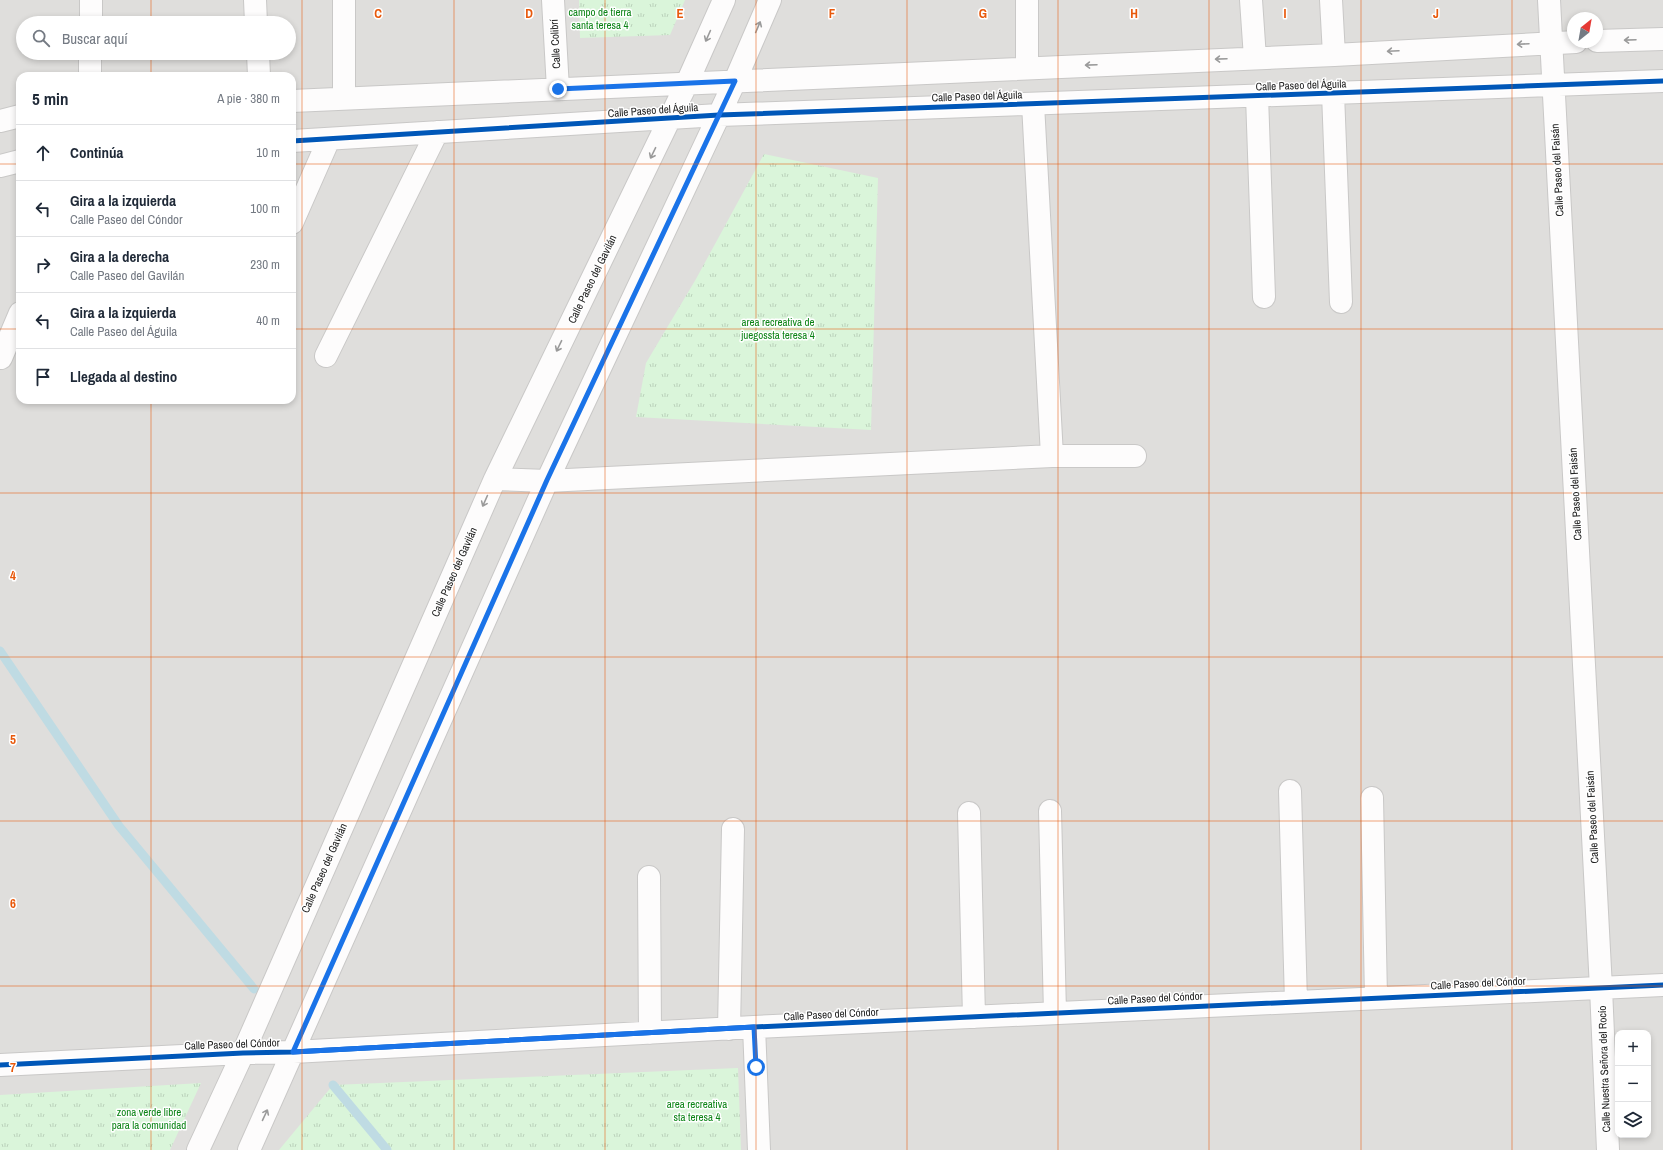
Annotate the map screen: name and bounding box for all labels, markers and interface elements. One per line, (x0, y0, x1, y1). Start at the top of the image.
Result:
text: C (374, 5, 382, 22)
text: D (525, 5, 533, 22)
park label: campo de tierra santa teresa 4 (568, 5, 632, 32)
text: E (676, 5, 684, 22)
text: F (829, 5, 836, 22)
text: G (979, 5, 987, 22)
text: H (1130, 5, 1138, 22)
text: I (1284, 5, 1287, 22)
text: J (1433, 5, 1439, 22)
north arrow (1567, 12, 1603, 48)
search box (16, 16, 296, 60)
street label: Calle Colibrí (547, 18, 563, 69)
one-way arrow (755, 22, 762, 34)
icon: search (30, 27, 52, 49)
text: Buscar aquí (62, 28, 128, 49)
one-way arrow (704, 29, 711, 41)
one-way arrow (1624, 37, 1637, 44)
one-way arrow (1517, 41, 1530, 48)
one-way arrow (1387, 48, 1400, 55)
one-way arrow (1215, 56, 1228, 63)
one-way arrow (1085, 61, 1098, 69)
street label: Calle Paseo del Águila (1255, 76, 1347, 94)
route end (549, 80, 567, 98)
text: 5 min (32, 87, 68, 110)
street label: Calle Paseo del Águila (931, 87, 1023, 105)
text: A pie · 380 m (217, 90, 280, 107)
street label: Calle Paseo del Águila (607, 100, 699, 120)
street label: Calle Paseo del Faisán (1548, 123, 1566, 217)
icon: ahead (32, 142, 54, 164)
text: Continúa (70, 142, 123, 163)
text: 10 m (256, 144, 280, 161)
one-way arrow (649, 147, 656, 159)
text: Gira a la izquierda (70, 190, 176, 211)
icon: left (32, 198, 54, 220)
text: 100 m (250, 200, 280, 217)
text: Calle Paseo del Cóndor (70, 211, 183, 228)
street label: Calle Paseo del Gavilán (564, 232, 620, 326)
text: Gira a la derecha (70, 246, 169, 267)
icon: right (32, 254, 54, 276)
text: 230 m (250, 256, 280, 273)
text: Calle Paseo del Gavilán (70, 267, 184, 284)
text: Gira a la izquierda (70, 302, 176, 323)
icon: left (32, 310, 54, 332)
text: 40 m (256, 312, 280, 329)
park label: area recreativa de juegossta teresa 4 (740, 315, 815, 342)
text: Calle Paseo del Águila (70, 323, 177, 340)
one-way arrow (555, 340, 562, 352)
icon: arrive (32, 366, 54, 388)
text: Llegada al destino (70, 366, 177, 387)
street label: Calle Paseo del Faisán (1566, 447, 1584, 541)
one-way arrow (481, 495, 488, 507)
street label: Calle Paseo del Gavilán (428, 525, 480, 619)
text: 4 (10, 567, 16, 584)
text: 5 (10, 731, 16, 748)
street label: Calle Paseo del Faisán (1583, 770, 1601, 864)
street label: Calle Paseo del Gavilán (298, 821, 350, 915)
text: 6 (10, 895, 16, 912)
street label: Calle Paseo del Cóndor (1430, 974, 1526, 992)
street label: Calle Paseo del Cóndor (1107, 989, 1203, 1007)
street label: Calle Paseo del Cóndor (783, 1005, 879, 1023)
street label: Calle Nuestra Señora del Rocío (1595, 1005, 1613, 1133)
map controls (1615, 1030, 1651, 1138)
button: + (1615, 1030, 1651, 1066)
street label: Calle Paseo del Cóndor (184, 1035, 280, 1053)
route start (747, 1058, 765, 1076)
text: 7 (10, 1059, 16, 1076)
button: − (1615, 1066, 1651, 1102)
park label: area recreativa sta teresa 4 (667, 1097, 727, 1124)
button: layers (1615, 1102, 1651, 1138)
park label: zona verde libre para la comunidad (112, 1105, 186, 1132)
one-way arrow (262, 1109, 269, 1121)

